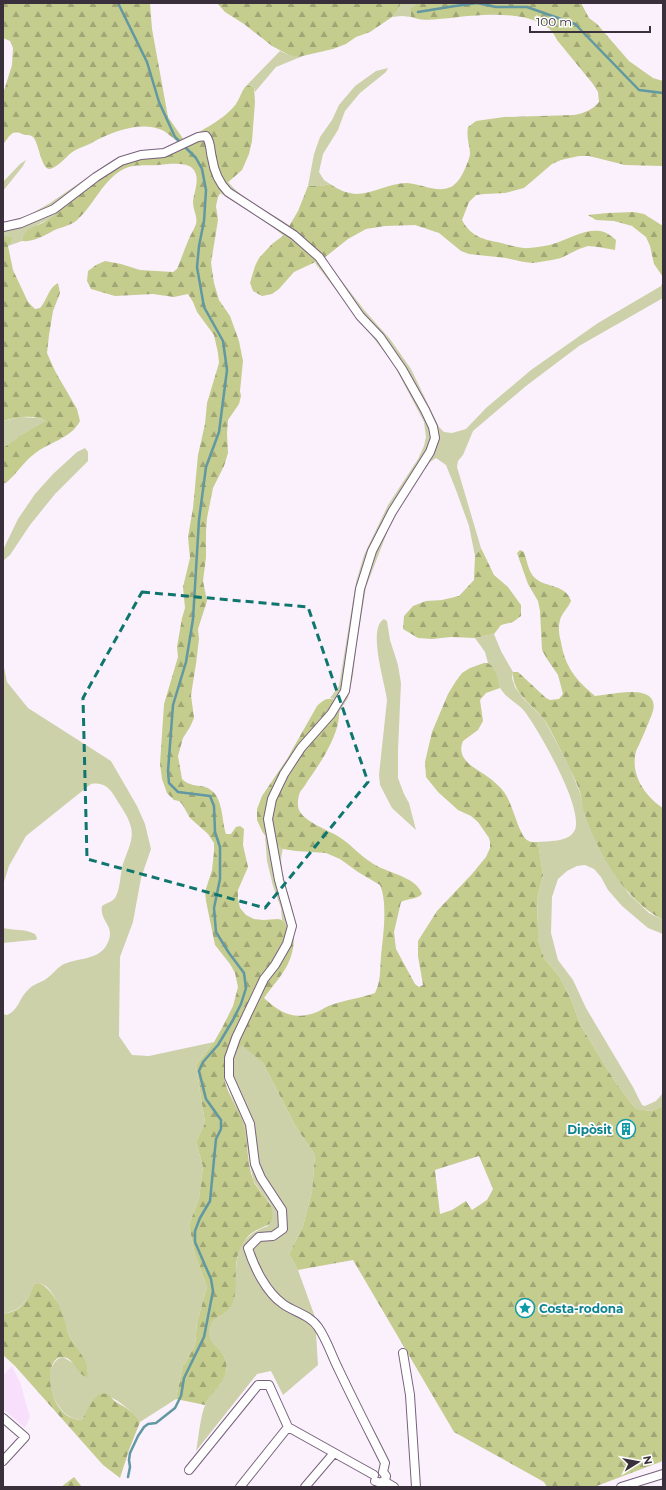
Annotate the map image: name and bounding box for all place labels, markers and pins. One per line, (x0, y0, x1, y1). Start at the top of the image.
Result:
building icon: Dipòsit (615, 1118, 637, 1140)
place label: Dipòsit (567, 1122, 613, 1137)
place icon: Costa-rodona (514, 1297, 536, 1319)
place label: Costa-rodona (539, 1301, 624, 1316)

